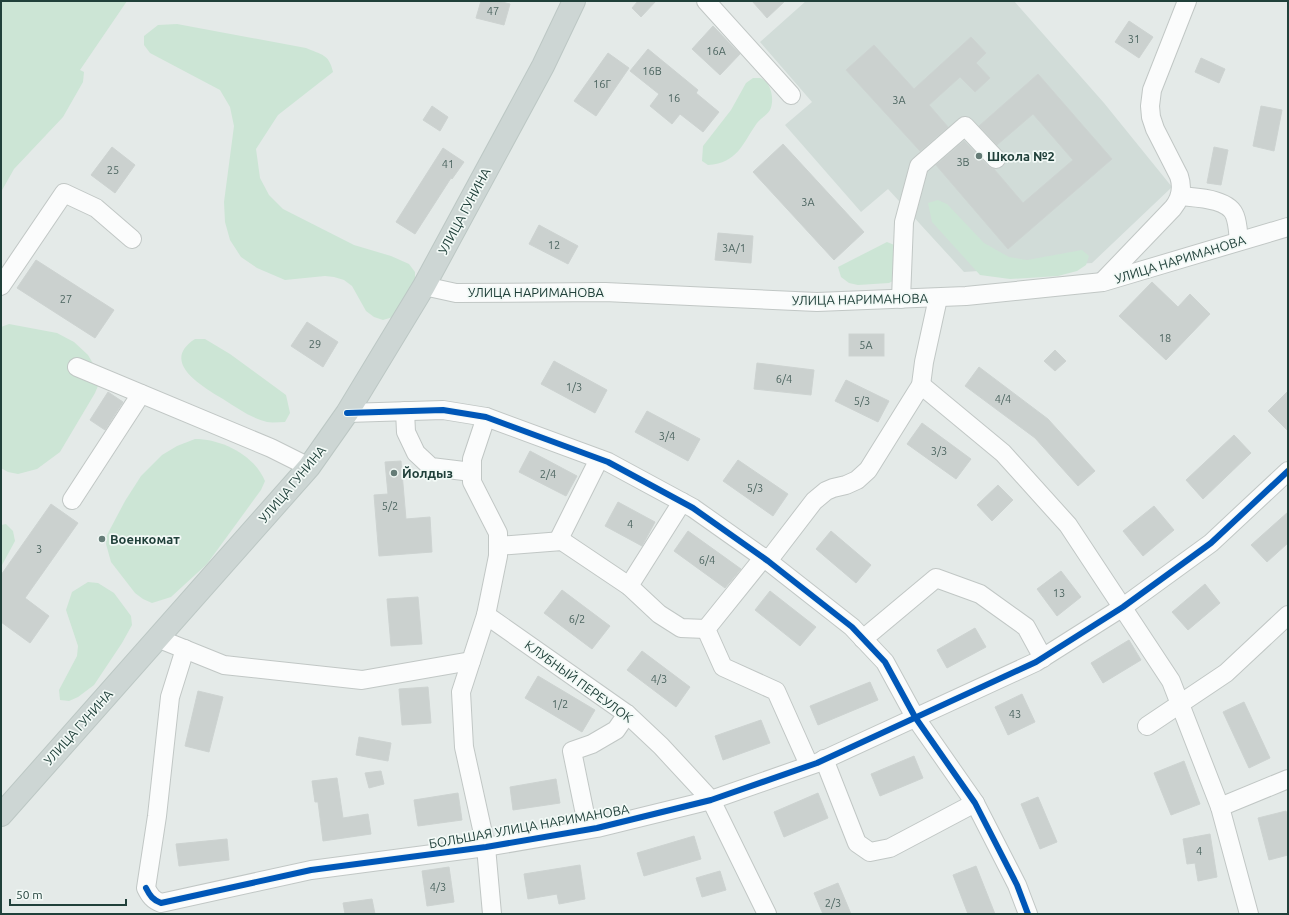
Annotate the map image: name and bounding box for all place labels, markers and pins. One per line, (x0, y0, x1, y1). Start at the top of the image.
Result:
place label: Школа №2 (987, 149, 1055, 163)
marker: Школа №2 (974, 151, 984, 161)
place label: Йолдыз (402, 466, 453, 480)
marker: Йолдыз (389, 468, 399, 478)
place label: Военкомат (110, 532, 180, 546)
marker: Военкомат (97, 534, 107, 544)

